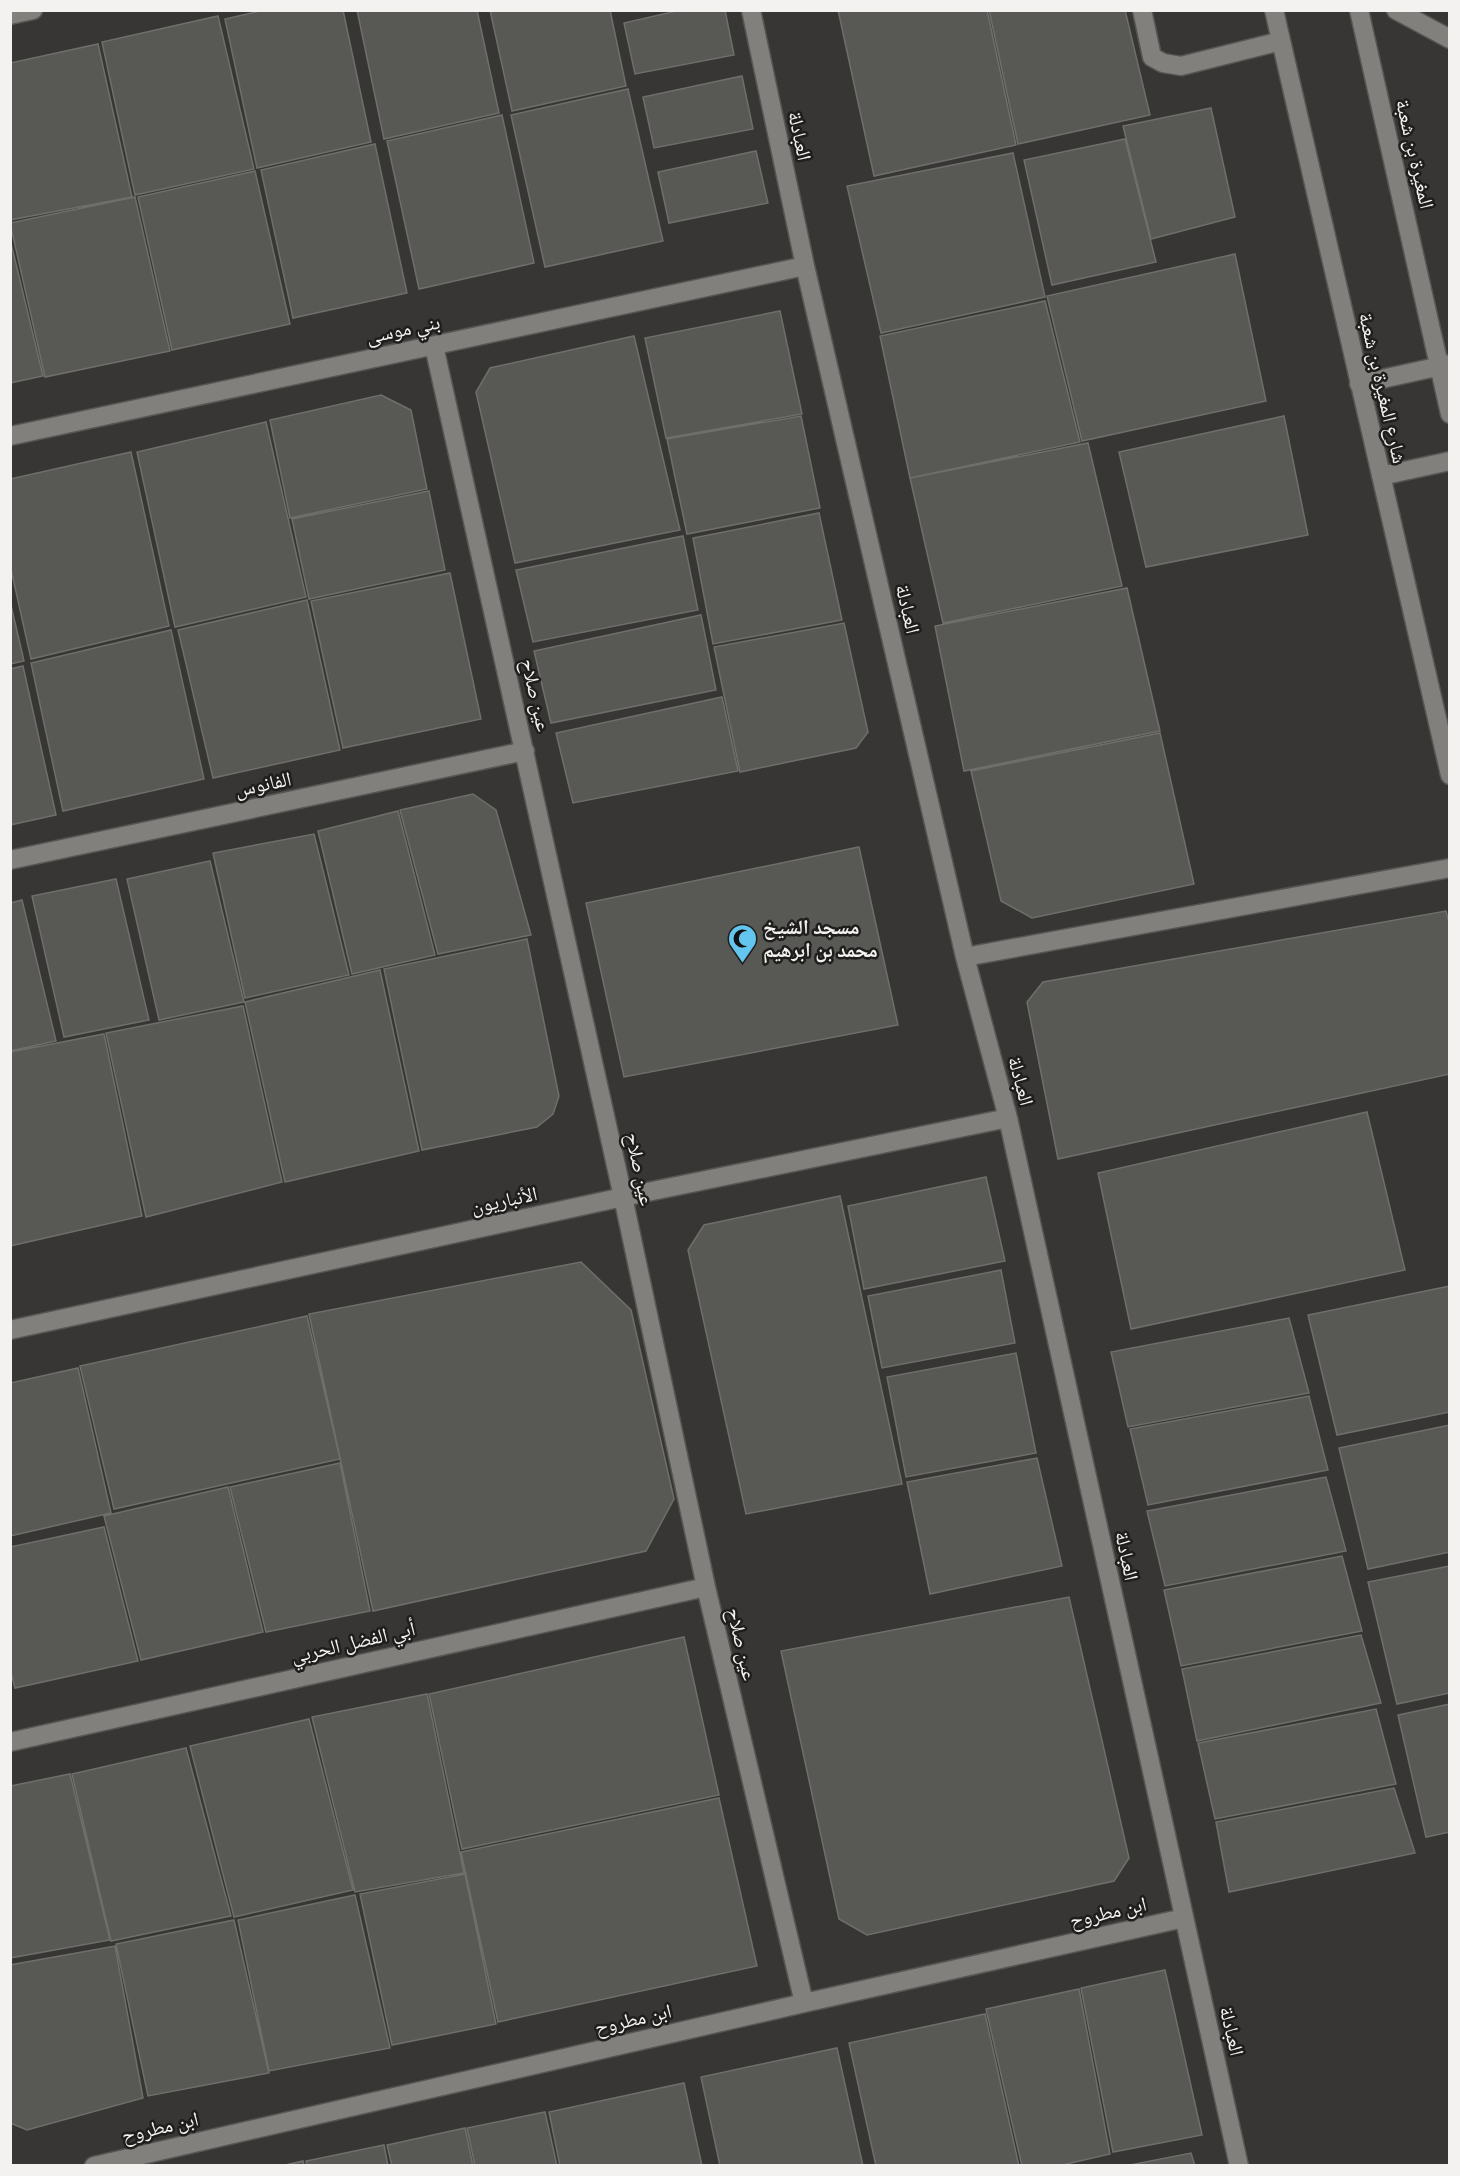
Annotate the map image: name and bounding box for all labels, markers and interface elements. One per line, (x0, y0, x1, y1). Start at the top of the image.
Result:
street label: المغيرة بن شعبة (1391, 97, 1439, 211)
street label: العبادلة (783, 109, 817, 163)
street label: بني موسى (364, 309, 443, 353)
street label: شارع المغيرة بن شعبة (1353, 310, 1412, 466)
street label: العبادلة (891, 582, 925, 636)
street label: عين صلاح (515, 656, 556, 734)
street label: الفانوس (233, 766, 293, 802)
place label: مسجد الشيخ محمد بن ابرهيم (763, 915, 878, 964)
mosque icon: مسجد الشيخ محمد بن ابرهيم (726, 922, 758, 964)
street label: العبادلة (1003, 1054, 1039, 1108)
street label: عين صلاح (620, 1130, 659, 1208)
street label: الأنباريون (469, 1181, 539, 1219)
street label: العبادلة (1110, 1529, 1144, 1583)
street label: عين صلاح (721, 1605, 762, 1683)
street label: أبي الفضل الحربي (289, 1616, 418, 1672)
street label: ابن مطروح (1067, 1891, 1149, 1933)
street label: ابن مطروح (592, 1998, 674, 2040)
street label: العبادلة (1215, 2004, 1249, 2058)
street label: ابن مطروح (119, 2106, 201, 2148)

